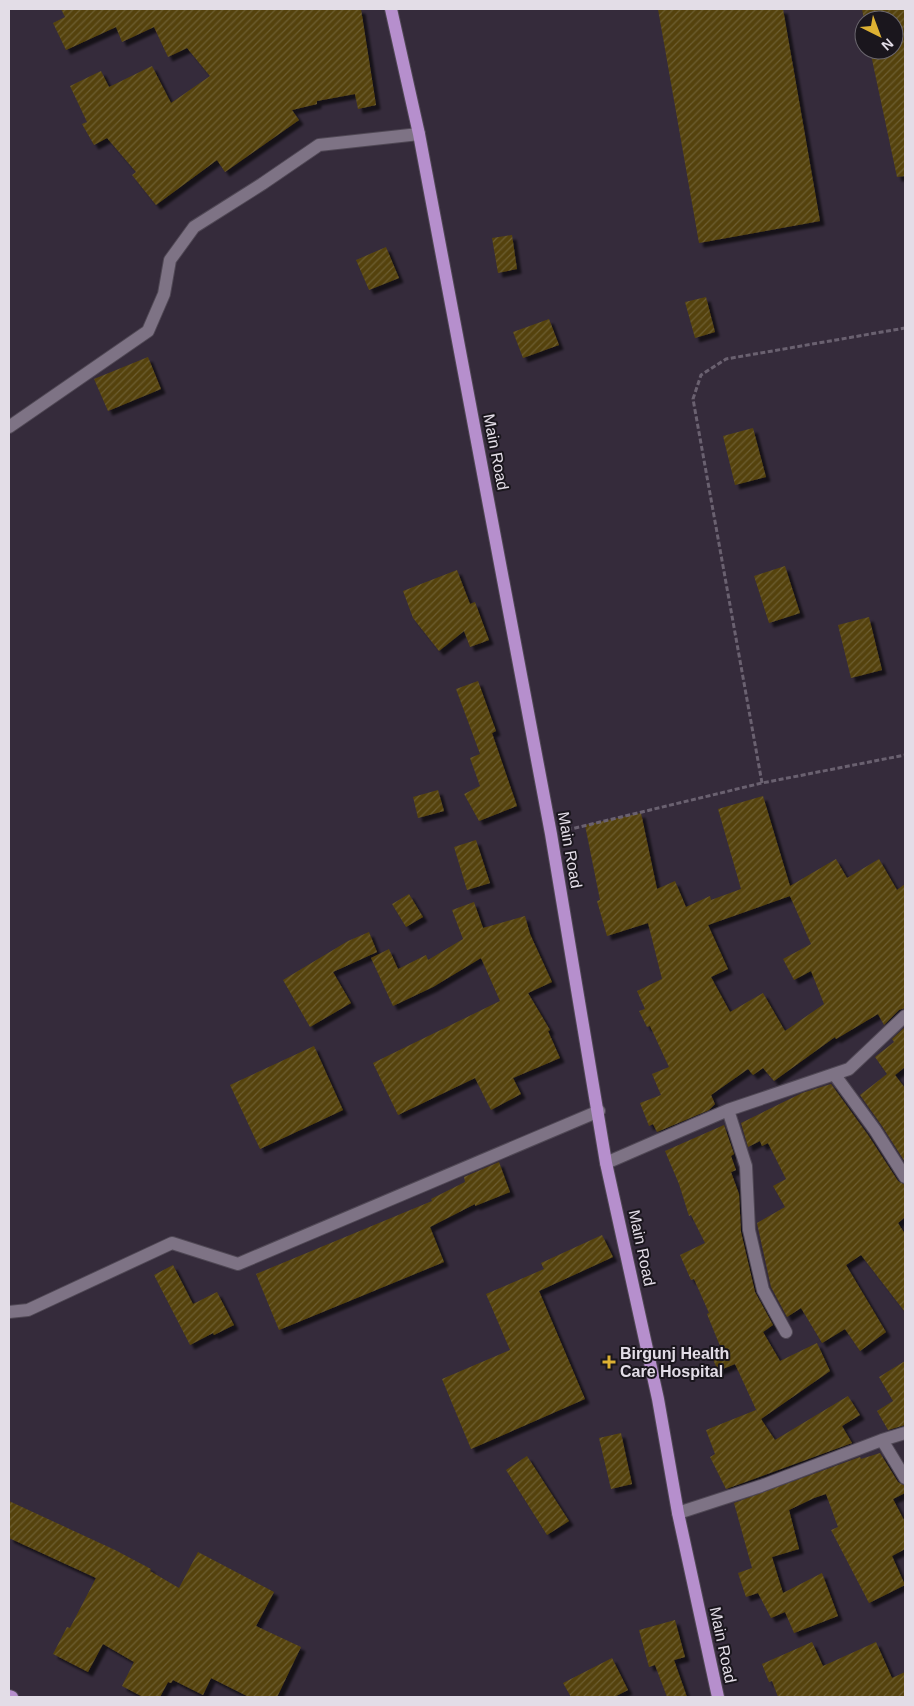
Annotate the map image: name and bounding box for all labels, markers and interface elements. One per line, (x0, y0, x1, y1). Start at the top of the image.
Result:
north arrow (854, 10, 904, 60)
text: N (879, 35, 897, 54)
street label: Main Road (480, 412, 512, 492)
street label: Main Road (555, 810, 585, 890)
street label: Main Road (626, 1208, 658, 1288)
place label: Birgunj Health Care Hospital (620, 1345, 729, 1380)
marker: Birgunj Health Care Hospital (602, 1355, 616, 1369)
street label: Main Road (707, 1605, 739, 1685)

